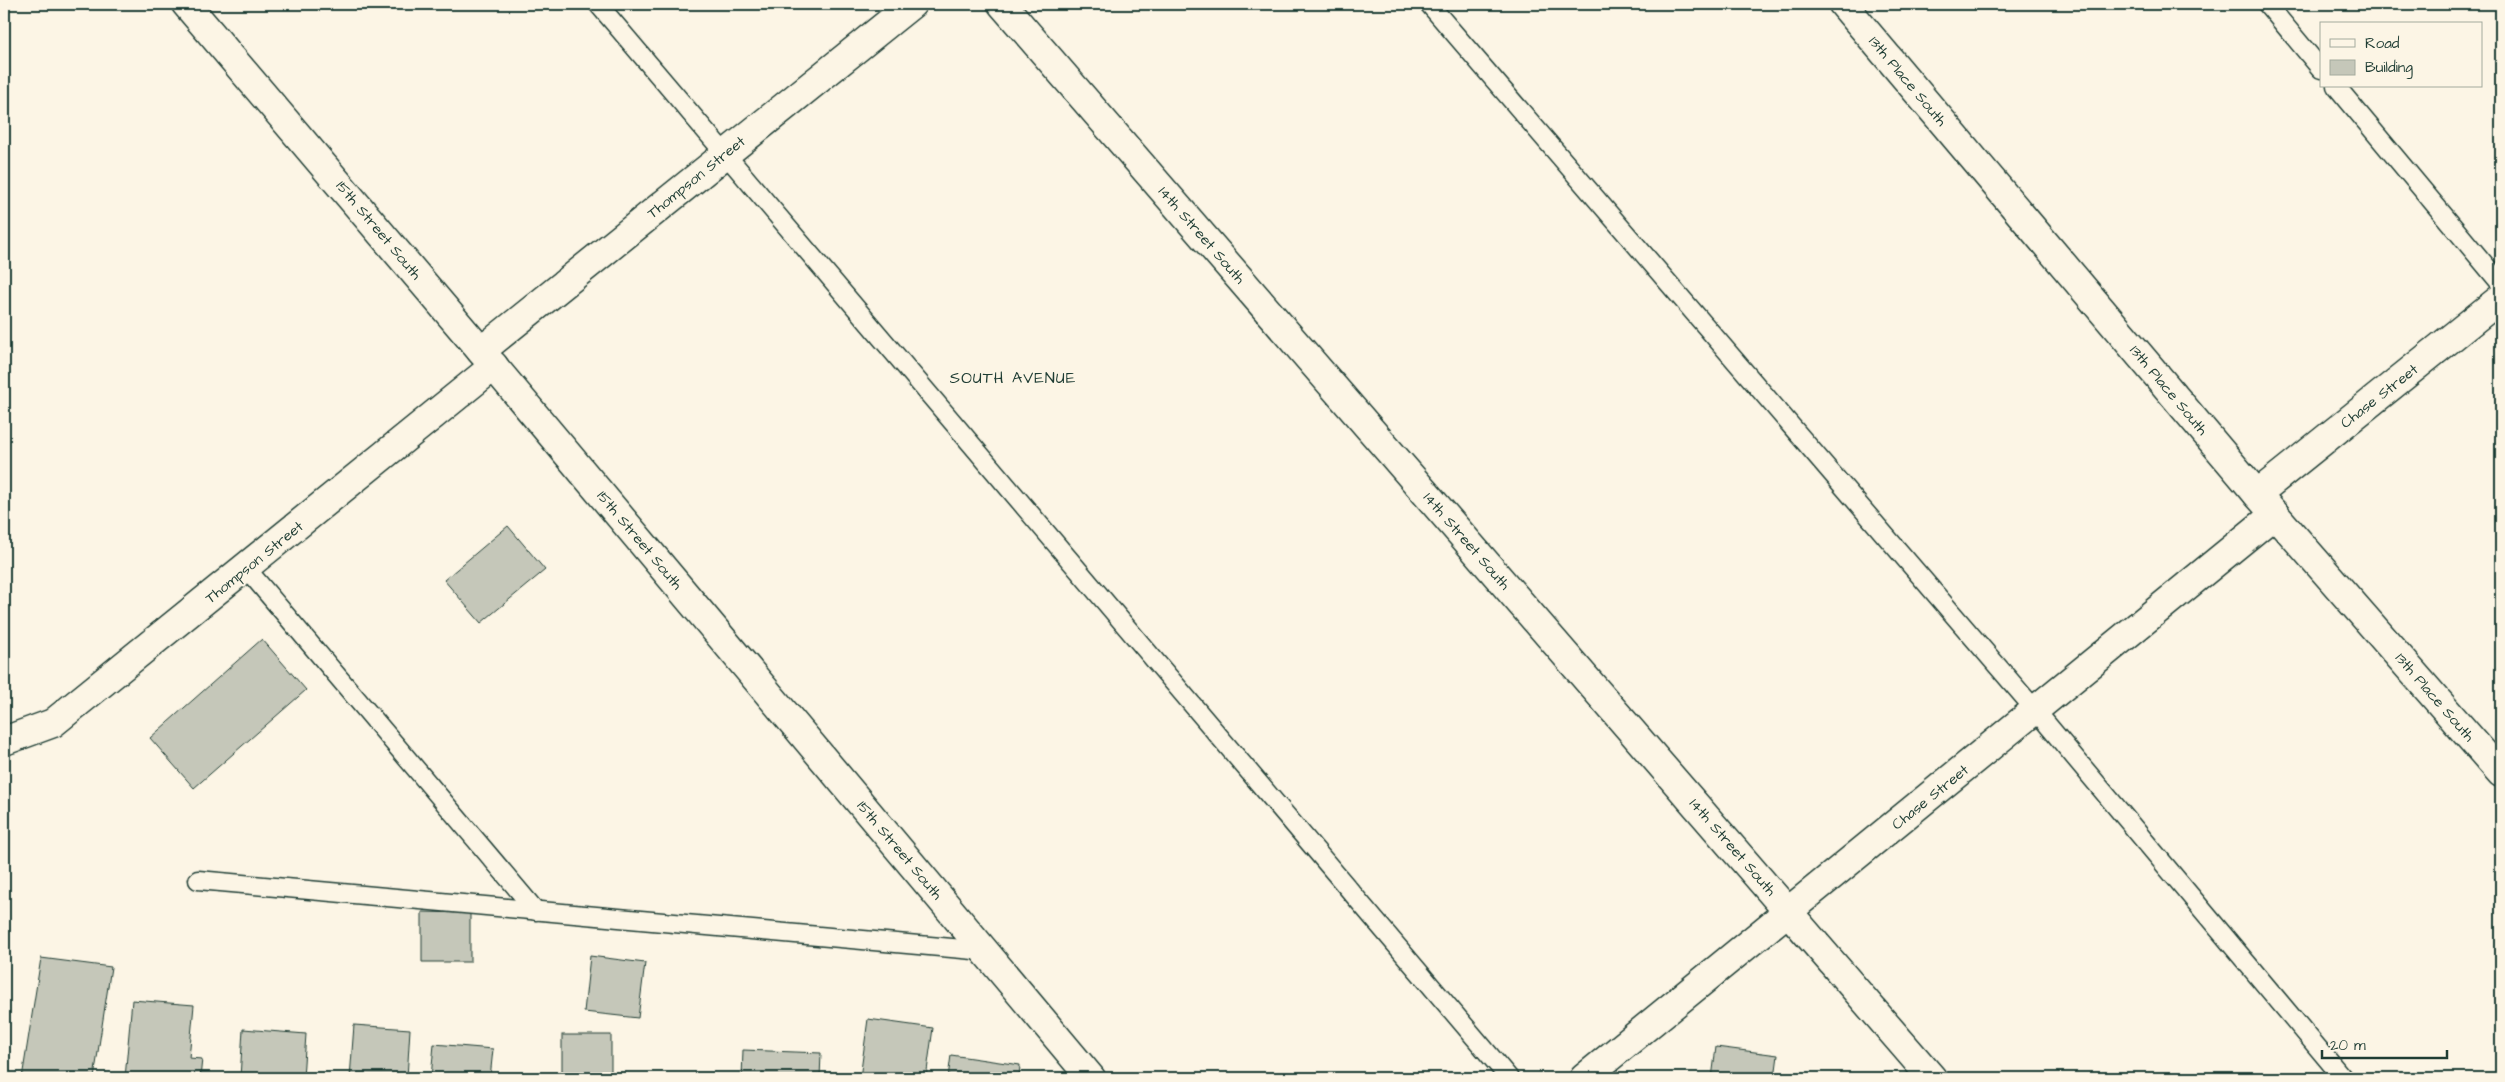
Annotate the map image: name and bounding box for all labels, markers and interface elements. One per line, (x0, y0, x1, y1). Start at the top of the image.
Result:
legend (2320, 22, 2482, 88)
street label: 13th Place South (1864, 32, 1952, 131)
text: Road (2365, 33, 2400, 54)
text: Building (2365, 57, 2413, 79)
street label: Thompson Street (643, 131, 750, 224)
street label: 15th Street South (331, 176, 427, 285)
street label: 14th Street South (1153, 182, 1250, 289)
street label: 13th Place South (2125, 341, 2213, 440)
street label: Chase Street (2336, 359, 2423, 433)
district label: SOUTH AVENUE (950, 367, 1076, 389)
street label: 15th Street South (592, 486, 688, 595)
street label: 14th Street South (1418, 488, 1515, 595)
street label: Thompson Street (201, 516, 308, 609)
street label: 13th Place South (2390, 648, 2479, 747)
street label: Chase Street (1887, 760, 1973, 835)
street label: 14th Street South (1684, 794, 1781, 901)
street label: 15th Street South (852, 796, 948, 905)
scale bar (2322, 1027, 2448, 1059)
text: 20 m (2330, 1035, 2366, 1056)

